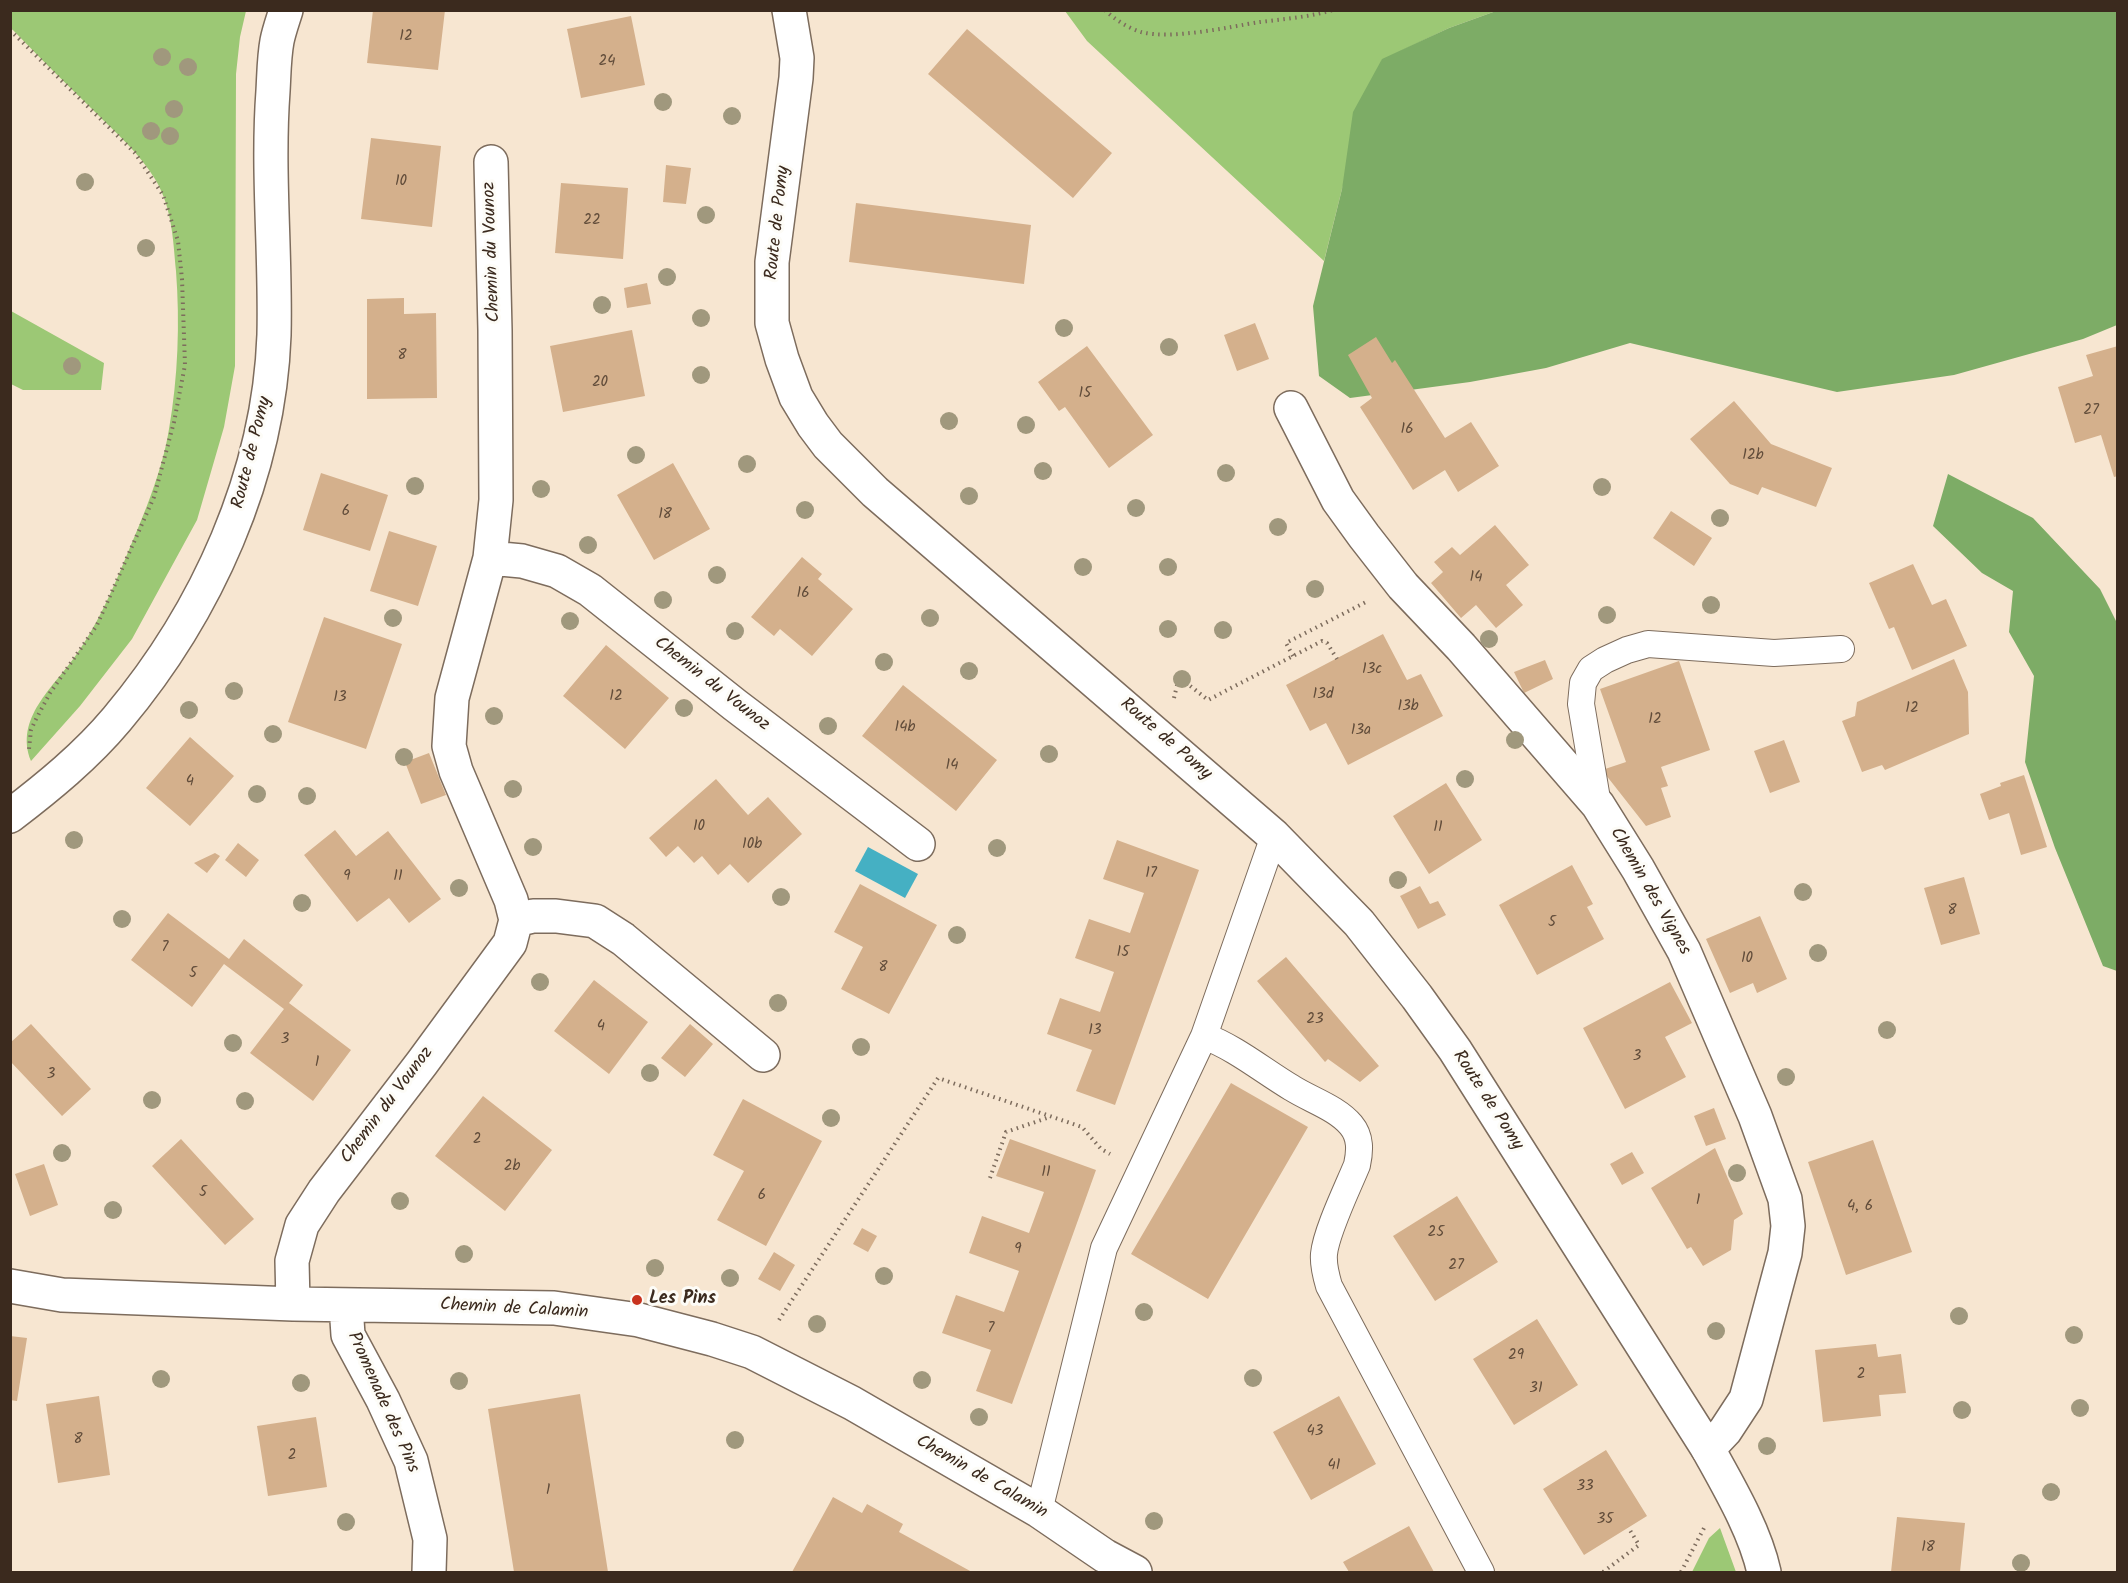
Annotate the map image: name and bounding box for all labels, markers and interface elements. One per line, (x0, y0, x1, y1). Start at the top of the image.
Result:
house number: 12 (399, 28, 413, 46)
house number: 24 (599, 53, 615, 71)
street label: Route de Pomy (762, 165, 796, 281)
house number: 10 (395, 173, 407, 191)
street label: Chemin du Vounoz (480, 181, 506, 323)
house number: 22 (583, 212, 601, 230)
house number: 8 (397, 347, 407, 365)
house number: 20 (592, 374, 608, 392)
house number: 15 (1079, 385, 1091, 403)
street label: Route de Pomy (229, 395, 277, 511)
house number: 27 (2083, 402, 2099, 420)
house number: 16 (1400, 421, 1414, 439)
house number: 12b (1742, 447, 1764, 465)
house number: 6 (342, 503, 350, 521)
house number: 18 (658, 506, 672, 524)
house number: 14 (1470, 569, 1482, 587)
house number: 16 (796, 585, 810, 603)
street label: Chemin du Vounoz (649, 633, 773, 737)
house number: 13c (1362, 661, 1382, 679)
house number: 13d (1313, 686, 1333, 704)
house number: 12 (609, 688, 623, 706)
house number: 13 (333, 689, 347, 707)
street label: Route de Pomy (1115, 694, 1215, 786)
house number: 13b (1397, 698, 1419, 716)
house number: 12 (1905, 700, 1919, 718)
house number: 12 (1648, 711, 1662, 729)
house number: 14b (895, 719, 915, 737)
house number: 13a (1351, 722, 1371, 740)
house number: 14 (946, 757, 958, 775)
house number: 4 (186, 773, 194, 791)
house number: 10 (693, 818, 705, 836)
house number: 11 (1433, 819, 1443, 837)
street label: Chemin des Vignes (1604, 824, 1694, 960)
house number: 10b (742, 836, 762, 854)
house number: 17 (1145, 865, 1157, 883)
house number: 9 (343, 868, 351, 886)
house number: 11 (393, 868, 403, 886)
house number: 8 (1947, 902, 1957, 920)
house number: 5 (1548, 914, 1556, 932)
house number: 7 (162, 939, 168, 957)
house number: 15 (1117, 944, 1129, 962)
house number: 10 (1741, 950, 1753, 968)
house number: 8 (878, 959, 888, 977)
house number: 5 (189, 965, 197, 983)
house number: 23 (1306, 1011, 1324, 1029)
house number: 4 (597, 1018, 605, 1036)
house number: 13 (1088, 1022, 1102, 1040)
house number: 3 (281, 1031, 289, 1049)
street label: Chemin du Vounoz (337, 1043, 439, 1169)
street label: Route de Pomy (1447, 1047, 1527, 1155)
house number: 3 (1633, 1048, 1641, 1066)
house number: 1 (315, 1054, 319, 1072)
house number: 3 (47, 1066, 55, 1084)
house number: 2 (473, 1131, 481, 1149)
house number: 2b (504, 1158, 520, 1176)
house number: 11 (1041, 1164, 1051, 1182)
house number: 5 (199, 1184, 207, 1202)
house number: 6 (758, 1187, 766, 1205)
house number: 1 (1696, 1192, 1700, 1210)
house number: 4, 6 (1847, 1198, 1873, 1216)
house number: 25 (1428, 1224, 1444, 1242)
house number: 9 (1014, 1241, 1022, 1259)
house number: 27 (1448, 1257, 1464, 1275)
place label: Les Pins (649, 1289, 716, 1311)
marker: Les Pins (630, 1293, 644, 1307)
street label: Chemin de Calamin (439, 1295, 589, 1325)
house number: 7 (988, 1320, 994, 1338)
street label: Promenade des Pins (341, 1329, 423, 1477)
house number: 29 (1508, 1347, 1524, 1365)
house number: 2 (1857, 1366, 1865, 1384)
house number: 31 (1529, 1380, 1543, 1398)
house number: 43 (1307, 1423, 1323, 1441)
house number: 8 (73, 1431, 83, 1449)
street label: Chemin de Calamin (911, 1432, 1051, 1524)
house number: 2 (288, 1447, 296, 1465)
house number: 41 (1328, 1457, 1340, 1475)
house number: 33 (1576, 1478, 1594, 1496)
house number: 1 (546, 1482, 550, 1500)
house number: 35 (1597, 1511, 1613, 1529)
house number: 18 (1921, 1539, 1935, 1557)

